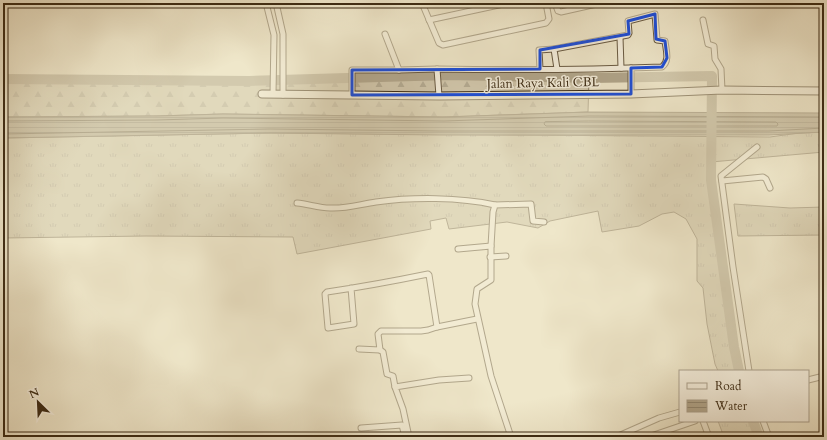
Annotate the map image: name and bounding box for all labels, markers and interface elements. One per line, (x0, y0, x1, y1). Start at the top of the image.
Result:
street label: Jalan Raya Kali CBL (484, 73, 600, 93)
legend (679, 370, 809, 422)
text: Road (715, 378, 742, 394)
north arrow (18, 382, 58, 422)
text: N (27, 384, 42, 402)
text: Water (714, 398, 748, 414)

